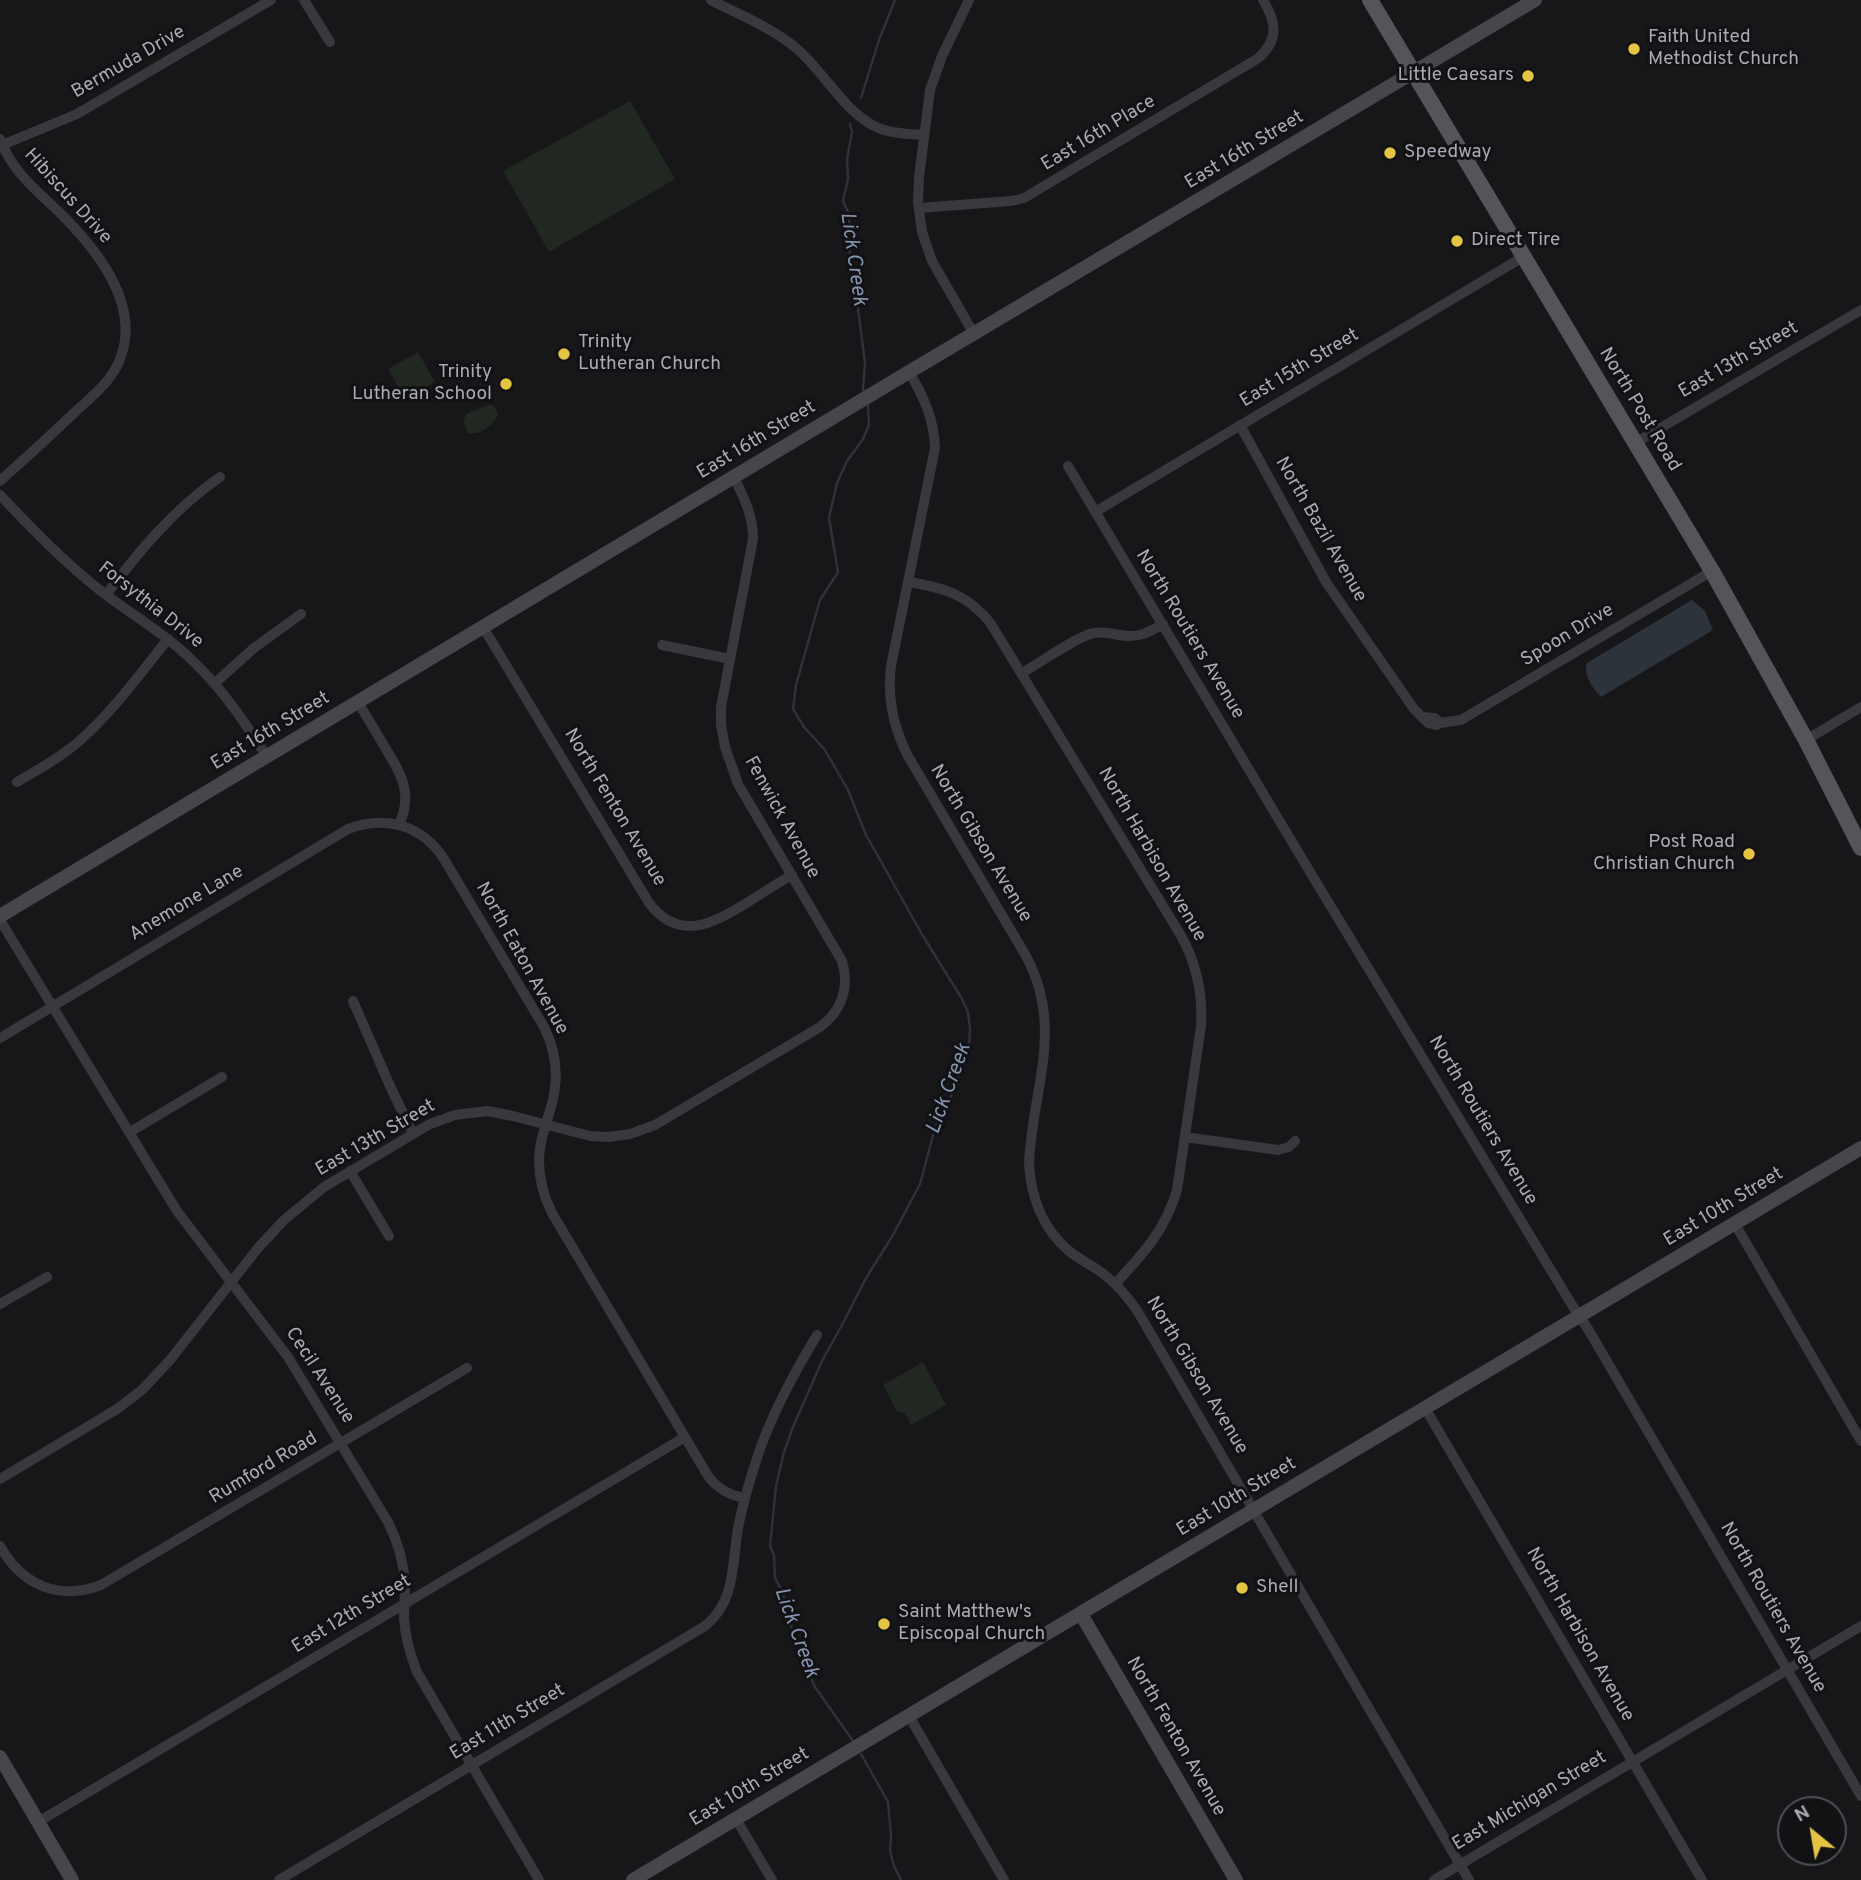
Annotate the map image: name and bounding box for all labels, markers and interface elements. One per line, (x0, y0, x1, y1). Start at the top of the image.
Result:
street label: Bermuda Drive (68, 21, 190, 105)
place label: Faith United Methodist Church (1648, 27, 1799, 71)
marker: Faith United Methodist Church (1626, 41, 1642, 57)
place label: Little Caesars (1398, 65, 1514, 87)
marker: Little Caesars (1520, 68, 1536, 84)
street label: East 16th Place (1038, 91, 1160, 177)
street label: East 16th Street (1182, 107, 1308, 195)
place label: Speedway (1404, 142, 1492, 164)
street label: Hibiscus Drive (18, 145, 116, 249)
marker: Speedway (1382, 145, 1398, 161)
water label: Lick Creek (833, 210, 871, 308)
place label: Direct Tire (1471, 230, 1560, 252)
marker: Direct Tire (1449, 233, 1465, 249)
street label: East 13th Street (1675, 318, 1803, 404)
street label: East 15th Street (1236, 325, 1364, 413)
place label: Trinity Lutheran Church (578, 332, 721, 376)
street label: North Post Road (1593, 344, 1685, 476)
marker: Trinity Lutheran Church (556, 346, 572, 362)
place label: Trinity Lutheran School (352, 362, 492, 406)
marker: Trinity Lutheran School (498, 376, 514, 392)
street label: East 16th Street (694, 397, 820, 485)
street label: North Bazil Avenue (1269, 453, 1371, 607)
street label: North Routiers Avenue (1129, 546, 1249, 724)
street label: Forsythia Drive (93, 558, 207, 654)
street label: Spoon Drive (1518, 599, 1618, 673)
street label: East 16th Street (208, 688, 334, 776)
street label: North Fenton Avenue (558, 725, 670, 891)
street label: Fenwick Avenue (738, 753, 824, 883)
street label: North Gibson Avenue (924, 761, 1036, 927)
street label: North Harbison Avenue (1092, 764, 1210, 946)
place label: Post Road Christian Church (1593, 832, 1735, 876)
marker: Post Road Christian Church (1741, 846, 1757, 862)
street label: Anemone Lane (126, 861, 248, 947)
street label: North Eaton Avenue (470, 879, 572, 1039)
street label: North Routiers Avenue (1422, 1032, 1542, 1210)
water label: Lick Creek (922, 1040, 978, 1138)
street label: East 13th Street (312, 1096, 440, 1182)
street label: East 10th Street (1660, 1163, 1788, 1253)
street label: North Gibson Avenue (1140, 1293, 1252, 1459)
street label: Cecil Avenue (279, 1324, 359, 1428)
street label: Rumford Road (206, 1428, 322, 1510)
street label: East 10th Street (1173, 1453, 1301, 1543)
street label: North Routiers Avenue (1714, 1519, 1830, 1697)
street label: North Harbison Avenue (1520, 1544, 1638, 1726)
street label: East 12th Street (288, 1571, 416, 1659)
place label: Shell (1256, 1577, 1299, 1599)
marker: Shell (1234, 1580, 1250, 1596)
water label: Lick Creek (767, 1584, 823, 1682)
place label: Saint Matthew's Episcopal Church (898, 1602, 1045, 1646)
marker: Saint Matthew's Episcopal Church (876, 1616, 892, 1632)
street label: North Fenton Avenue (1120, 1653, 1230, 1821)
street label: East 11th Street (446, 1680, 570, 1766)
street label: East 10th Street (686, 1743, 814, 1833)
street label: East Michigan Street (1449, 1747, 1611, 1857)
north arrow (1777, 1796, 1847, 1866)
text: N (1791, 1801, 1814, 1828)

